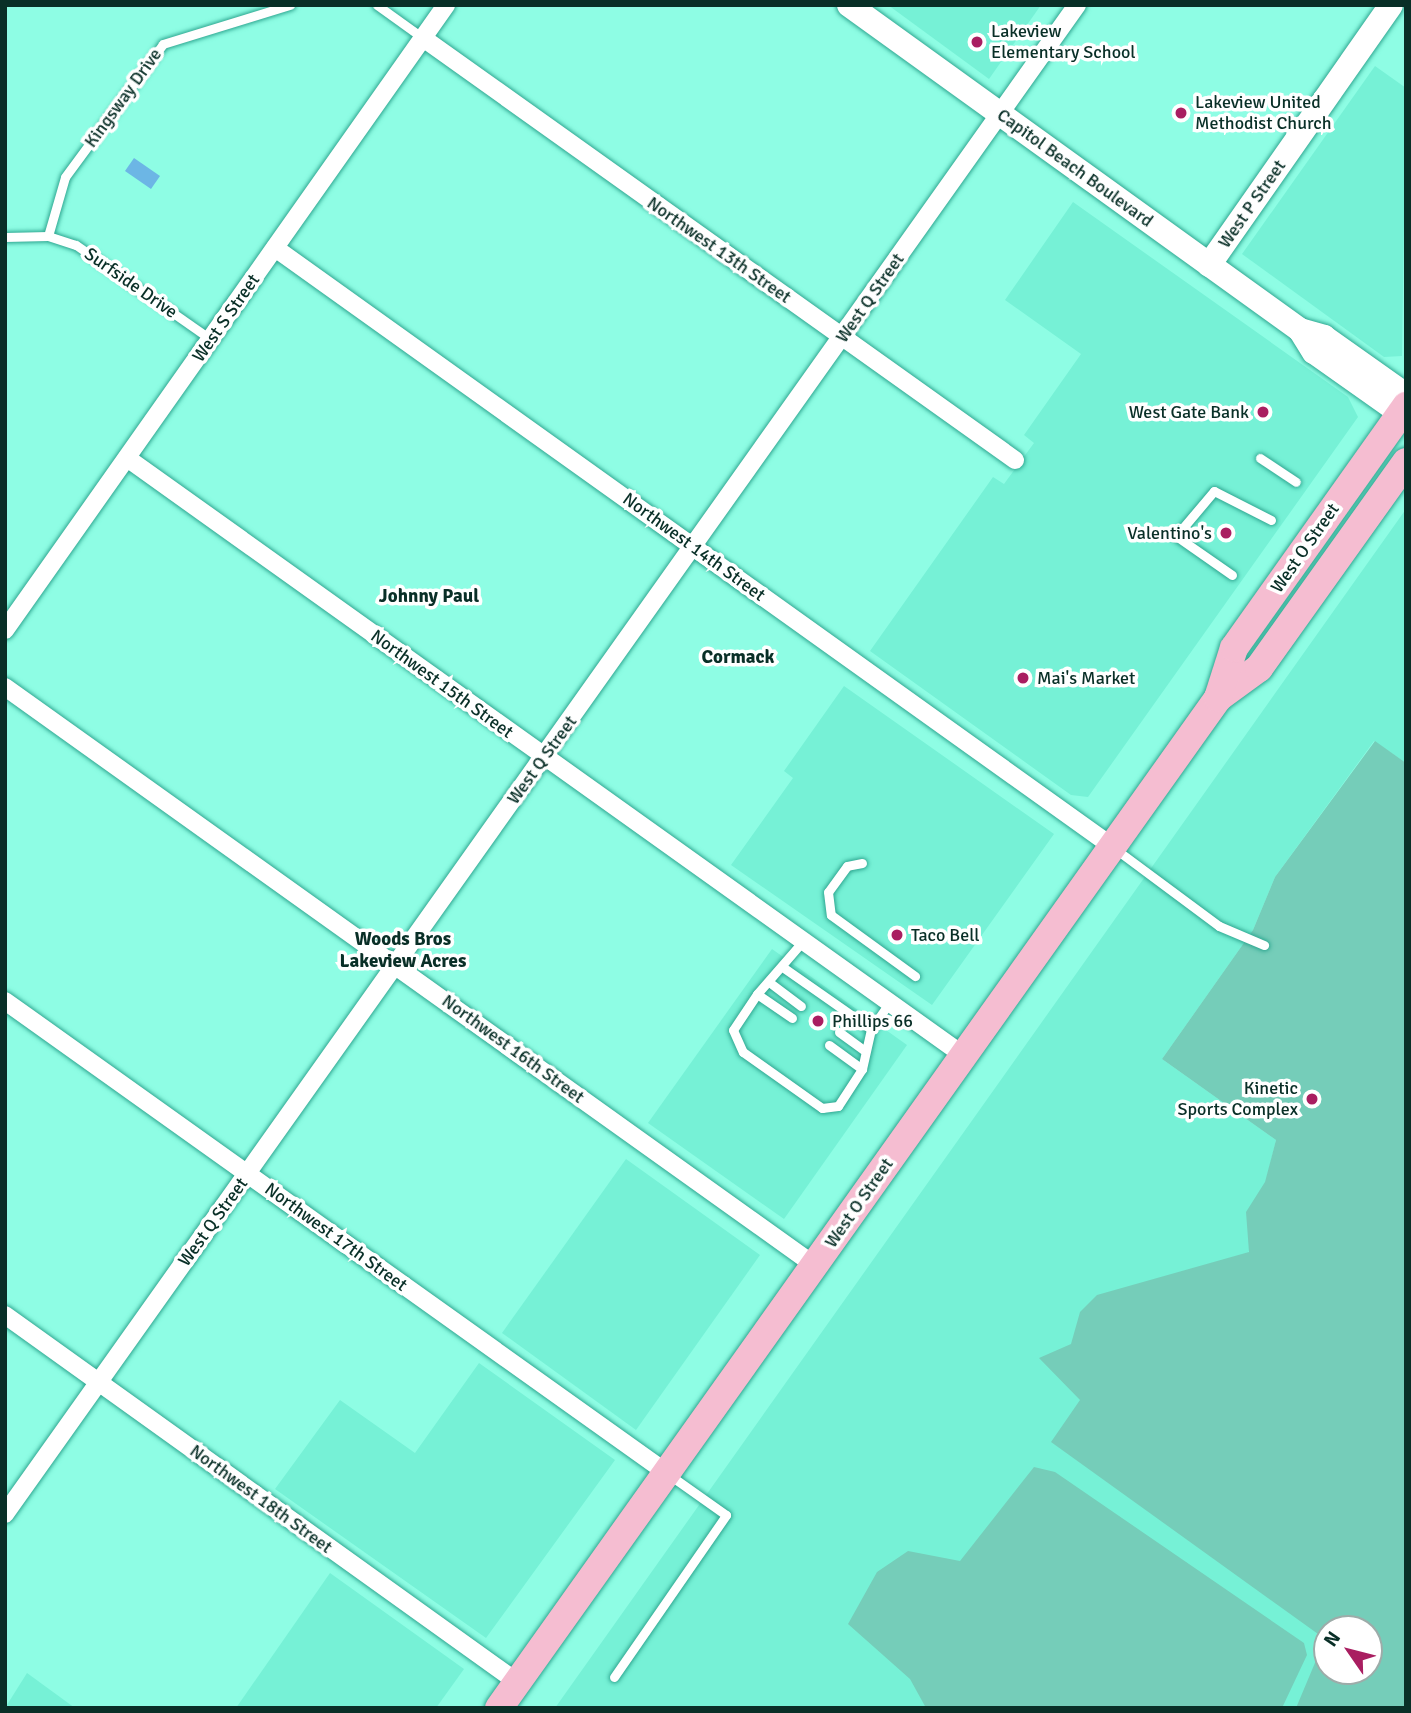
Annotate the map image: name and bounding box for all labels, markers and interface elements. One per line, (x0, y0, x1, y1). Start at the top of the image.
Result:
place label: Lakeview Elementary School (991, 21, 1136, 64)
marker: Lakeview Elementary School (969, 34, 985, 50)
street label: Kingsway Drive (80, 44, 166, 152)
place label: Lakeview United Methodist Church (1195, 92, 1332, 134)
street label: Capitol Beach Boulevard (993, 104, 1157, 232)
marker: Lakeview United Methodist Church (1173, 105, 1189, 121)
street label: West P Street (1214, 156, 1290, 252)
street label: Northwest 13th Street (643, 192, 795, 308)
street label: Surfside Drive (80, 243, 182, 323)
street label: West Q Street (831, 249, 909, 347)
street label: West S Street (188, 270, 264, 366)
place label: West Gate Bank (1129, 401, 1249, 423)
marker: West Gate Bank (1255, 404, 1271, 420)
street label: Northwest 14th Street (619, 488, 769, 606)
street label: West O Street (1266, 499, 1344, 597)
place label: Valentino's (1127, 522, 1212, 544)
marker: Valentino's (1218, 525, 1234, 541)
district label: Johnny Paul (379, 586, 479, 608)
street label: Northwest 15th Street (367, 625, 517, 743)
district label: Cormack (702, 647, 774, 669)
place label: Mai's Market (1037, 667, 1135, 689)
marker: Mai's Market (1015, 670, 1031, 686)
street label: West Q Street (503, 711, 581, 809)
place label: Taco Bell (911, 924, 980, 946)
marker: Taco Bell (889, 927, 905, 943)
district label: Woods Bros Lakeview Acres (340, 929, 466, 973)
street label: Northwest 16th Street (438, 990, 588, 1108)
place label: Phillips 66 (832, 1010, 913, 1032)
marker: Phillips 66 (810, 1013, 826, 1029)
place label: Kinetic Sports Complex (1178, 1078, 1298, 1120)
marker: Kinetic Sports Complex (1304, 1091, 1320, 1107)
street label: West O Street (820, 1154, 898, 1252)
street label: West Q Street (174, 1173, 252, 1271)
street label: Northwest 17th Street (261, 1178, 411, 1296)
street label: Northwest 18th Street (186, 1440, 336, 1558)
north arrow (1313, 1615, 1383, 1685)
text: N (1319, 1627, 1346, 1651)

